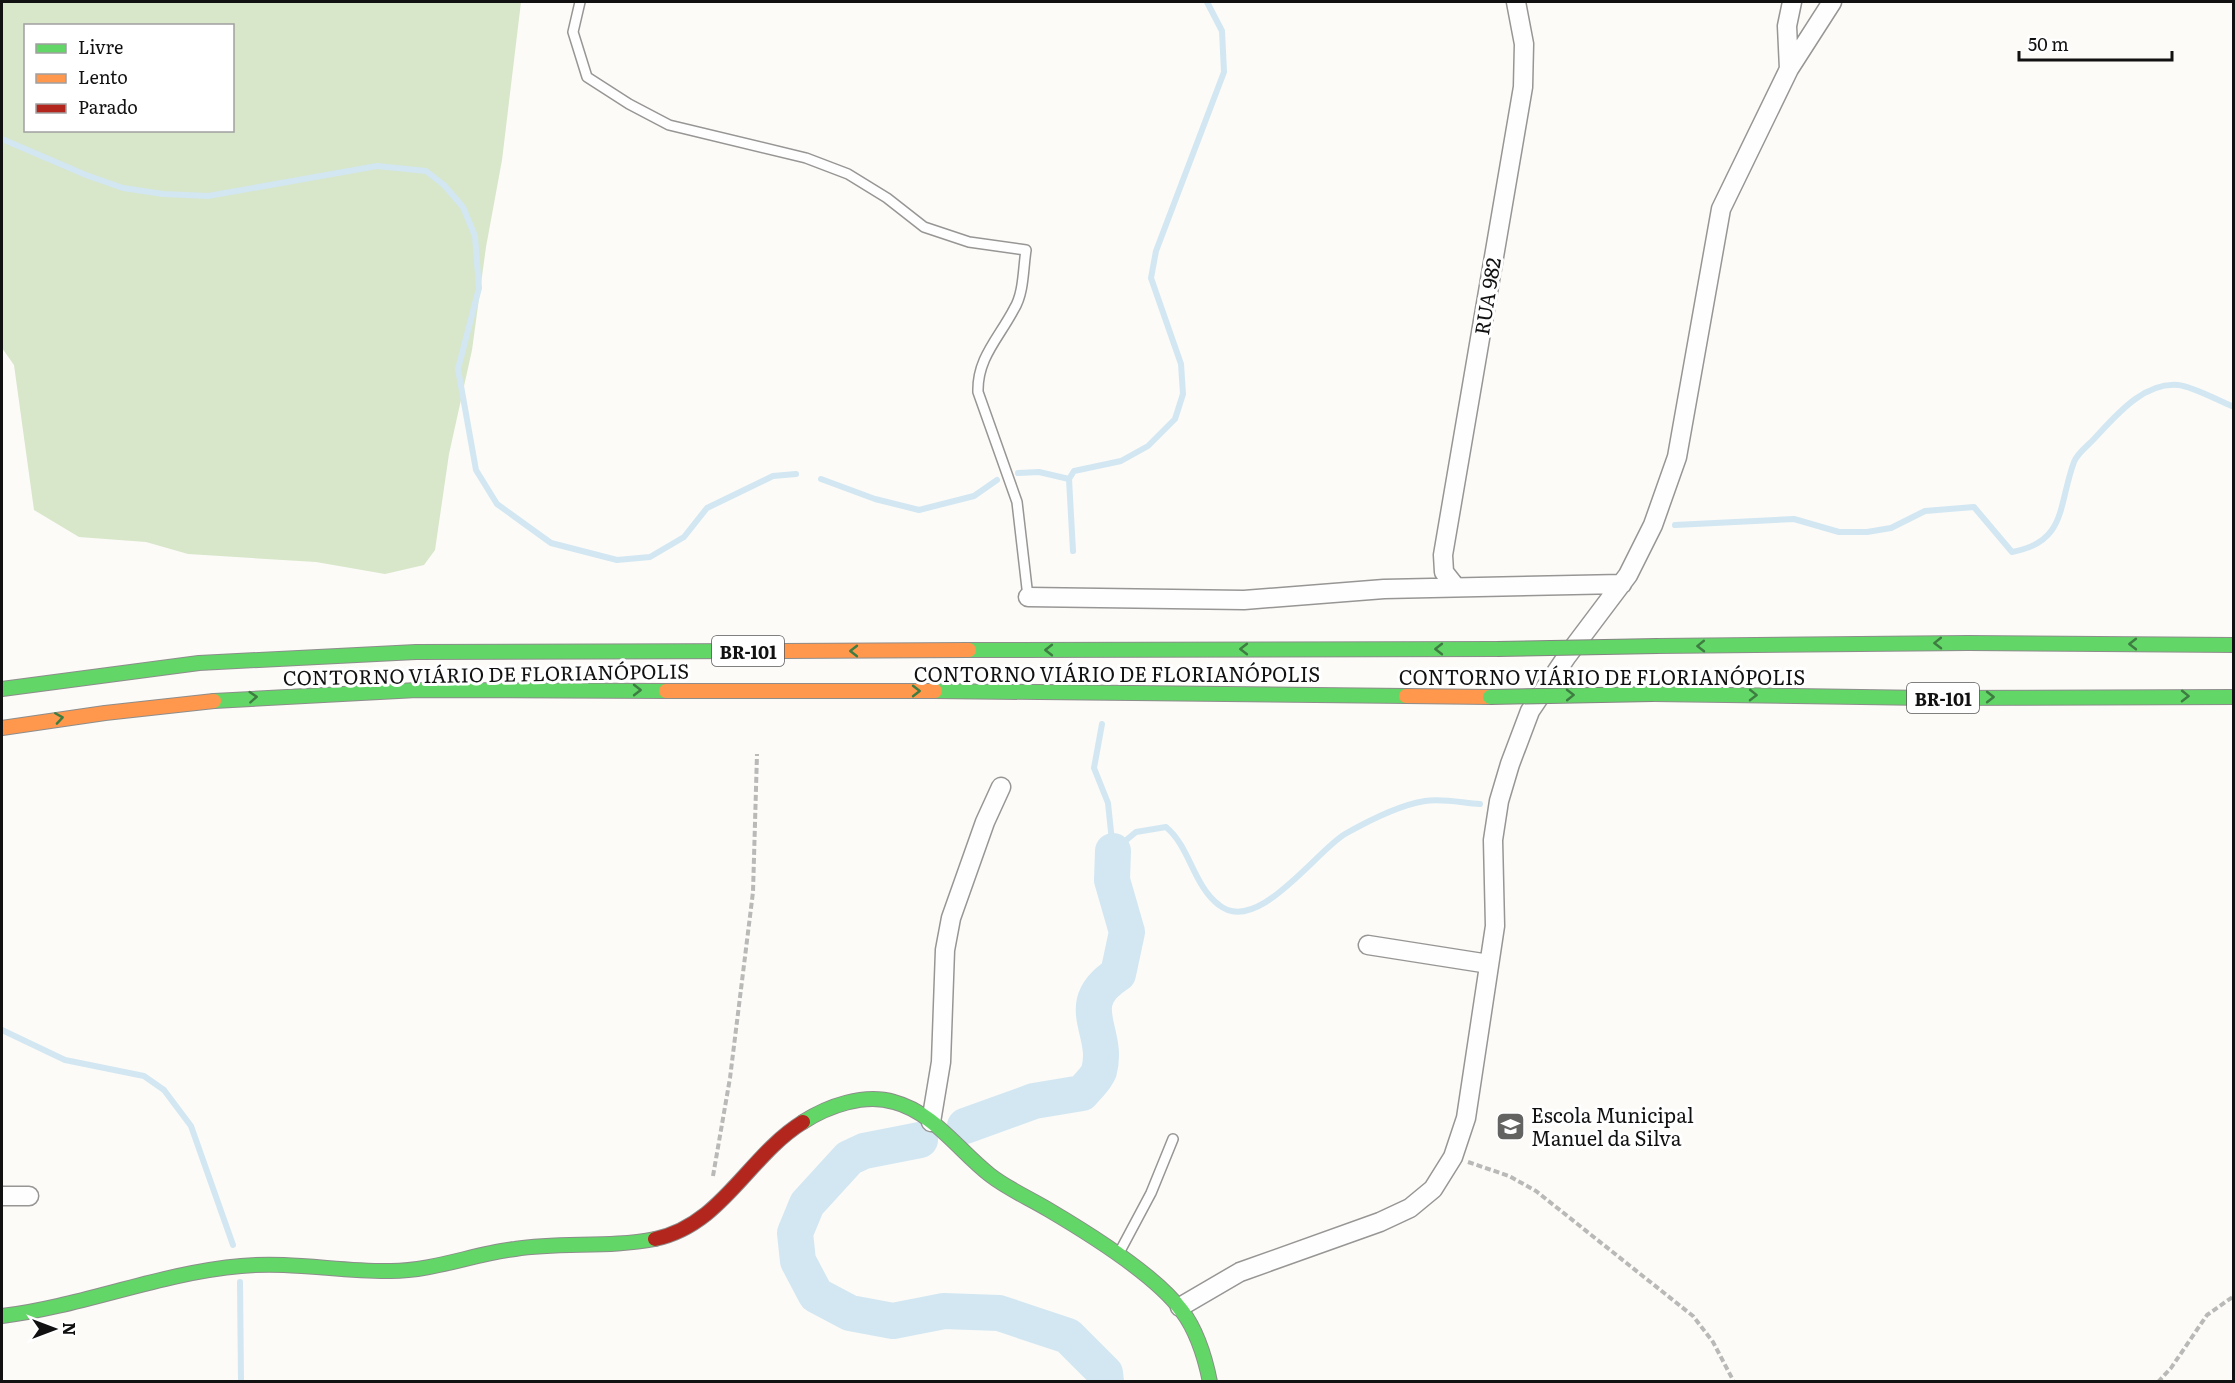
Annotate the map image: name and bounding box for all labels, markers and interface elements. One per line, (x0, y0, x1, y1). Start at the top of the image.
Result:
legend (24, 24, 234, 132)
scale bar (2019, 24, 2172, 62)
text: 50 m (2028, 30, 2069, 57)
text: Livre (78, 33, 123, 60)
text: Lento (78, 63, 128, 90)
text: Parado (78, 93, 138, 120)
street label: RUA 982 (1465, 255, 1507, 337)
road number: BR-101 (712, 636, 784, 666)
one-way arrow (1934, 637, 1943, 649)
one-way arrow (2129, 638, 2138, 650)
one-way arrow (1697, 639, 1706, 652)
one-way arrow (1239, 643, 1248, 656)
one-way arrow (1434, 643, 1443, 655)
one-way arrow (1044, 644, 1053, 656)
one-way arrow (849, 645, 858, 657)
street label: CONTORNO VIÁRIO DE FLORIANÓPOLIS (283, 654, 689, 692)
street label: CONTORNO VIÁRIO DE FLORIANÓPOLIS (914, 658, 1320, 688)
street label: CONTORNO VIÁRIO DE FLORIANÓPOLIS (1399, 661, 1805, 691)
road number: BR-101 (1907, 683, 1979, 713)
one-way arrow (632, 684, 641, 696)
one-way arrow (911, 685, 920, 697)
one-way arrow (1565, 689, 1574, 702)
one-way arrow (1749, 689, 1758, 701)
one-way arrow (2181, 690, 2190, 703)
one-way arrow (248, 691, 258, 704)
one-way arrow (1986, 691, 1995, 704)
one-way arrow (55, 713, 64, 725)
place label: Escola Municipal Manuel da Silva (1531, 1099, 1694, 1152)
school or university icon: Escola Municipal Manuel da Silva (1494, 1110, 1526, 1142)
north arrow (24, 1299, 84, 1359)
text: N (58, 1322, 82, 1336)

